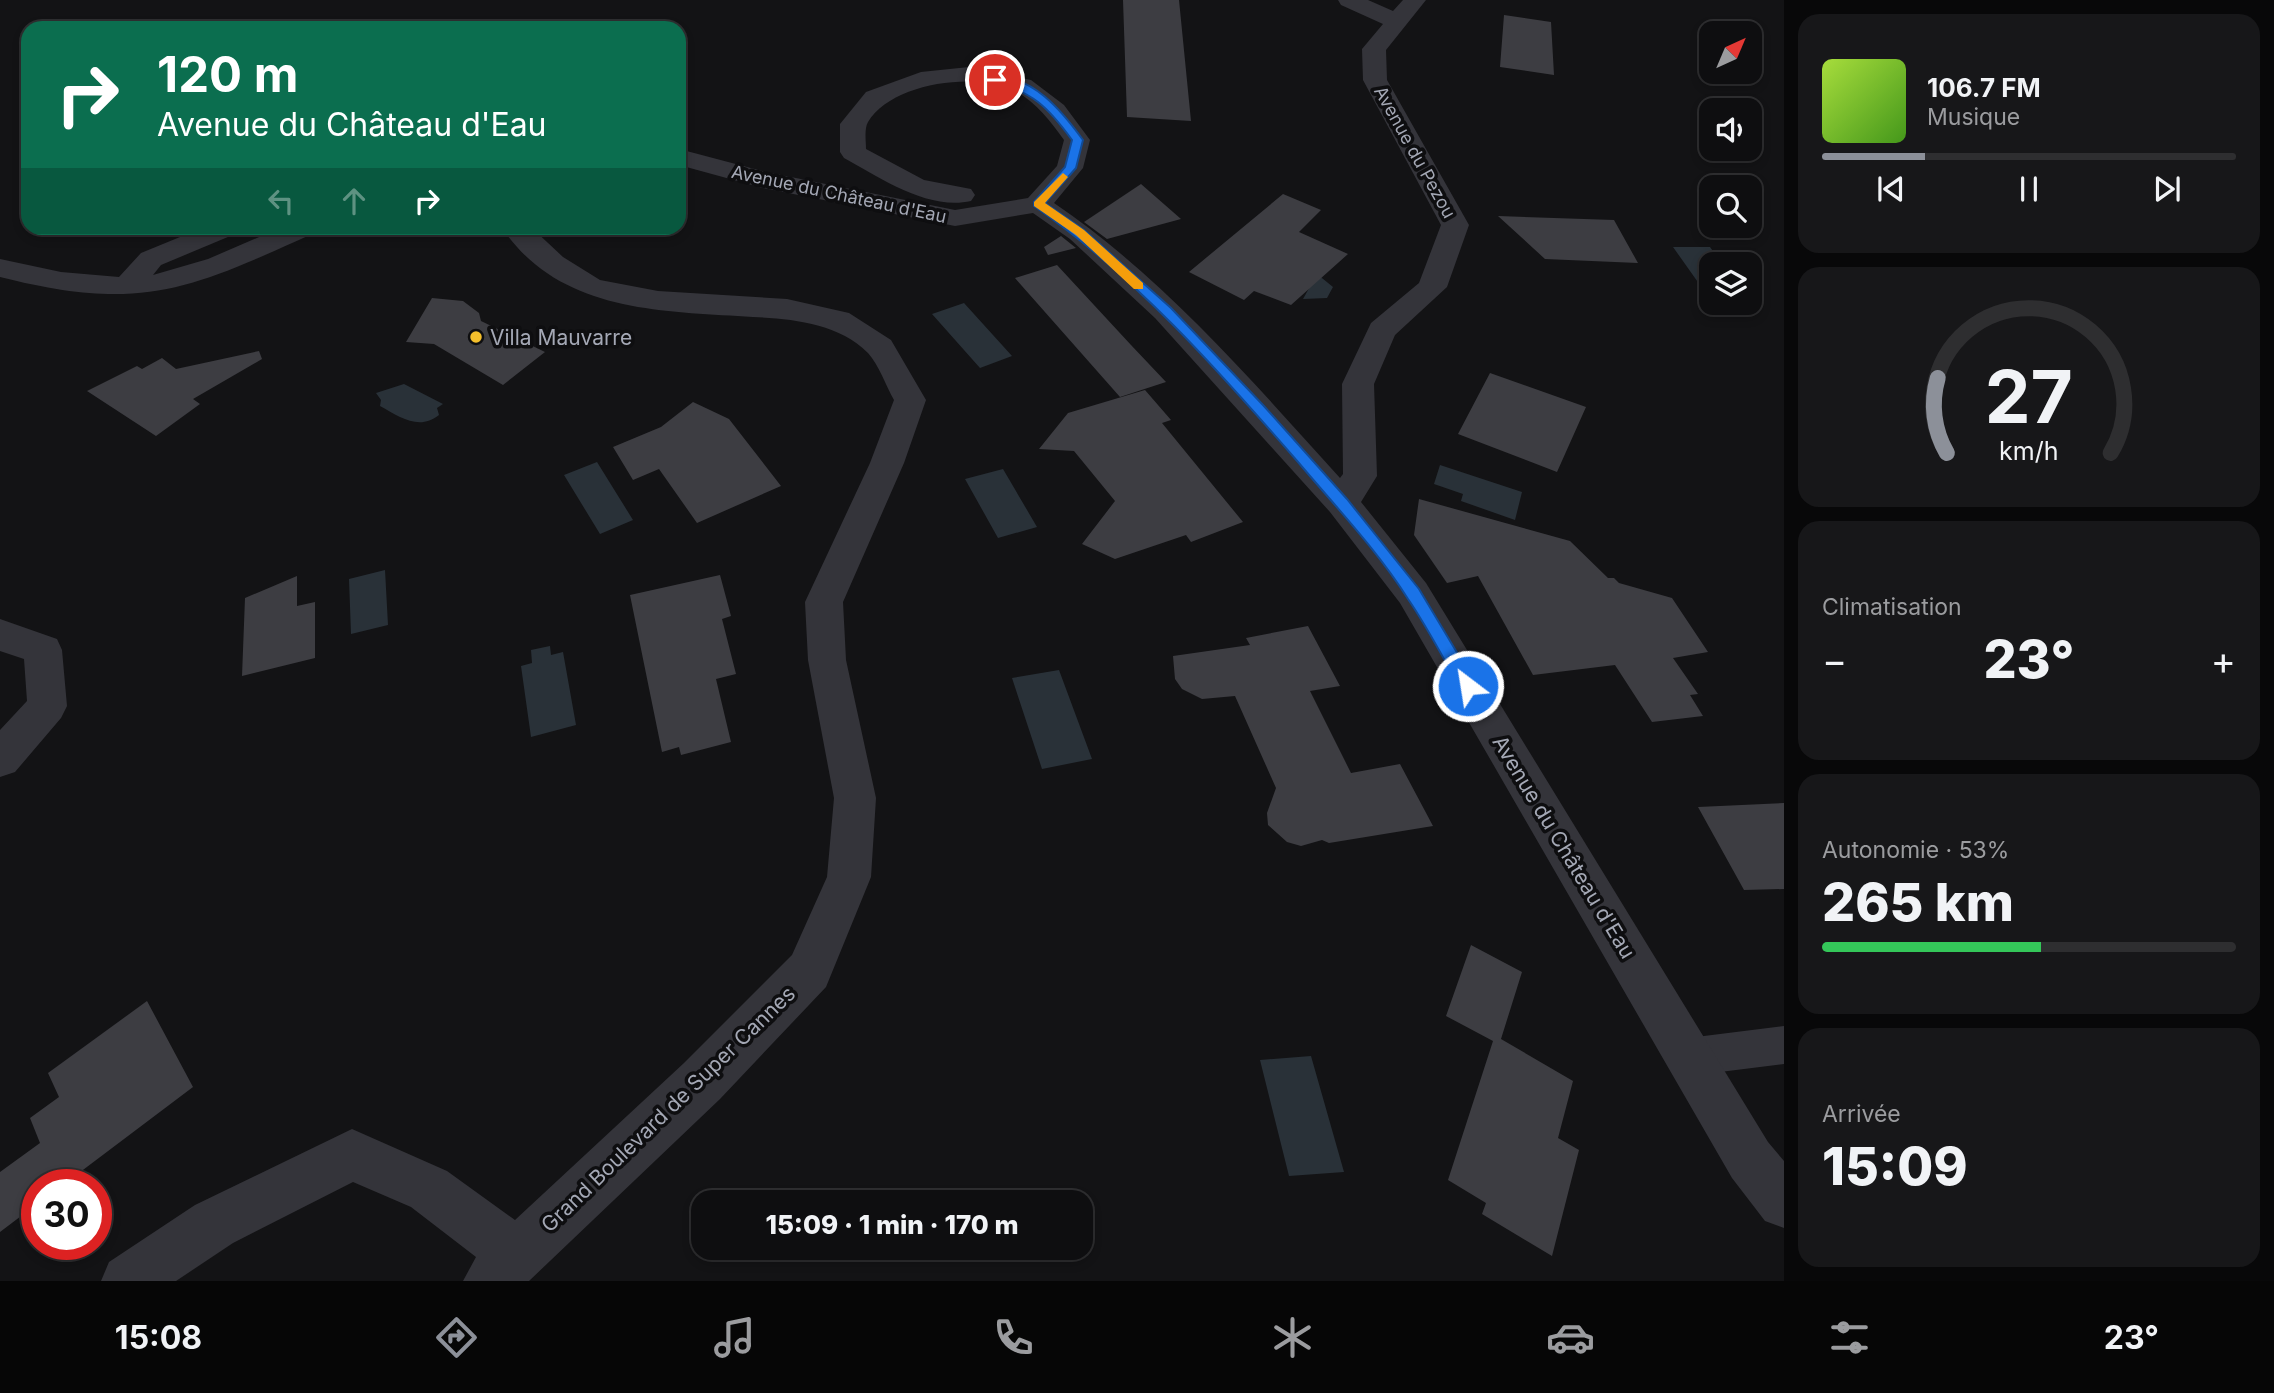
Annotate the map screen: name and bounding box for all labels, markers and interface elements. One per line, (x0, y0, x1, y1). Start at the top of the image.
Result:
north arrow (1699, 21, 1762, 84)
map controls (1699, 21, 1762, 315)
text: 120 m (157, 45, 298, 104)
icon: right (42, 49, 133, 140)
pin (965, 50, 1025, 110)
icon: arrive (976, 61, 1014, 99)
text: 106.7 FM (1927, 72, 2041, 103)
street label: Avenue du Pezou (1370, 82, 1460, 222)
button: sound (1699, 98, 1762, 161)
text: Musique (1927, 103, 2020, 131)
text: Avenue du Château d'Eau (157, 105, 547, 144)
street label: Avenue du Château d'Eau (730, 161, 948, 227)
icon: previous (1872, 170, 1910, 208)
icon: pause (2010, 170, 2048, 208)
icon: next (2148, 170, 2186, 208)
button: search (1699, 175, 1762, 238)
icon: left (262, 182, 300, 220)
icon: ahead (335, 182, 373, 220)
icon: right (408, 182, 446, 220)
button: layers (1699, 252, 1762, 315)
place label: Villa Mauvarre (490, 325, 632, 350)
marker: Villa Mauvarre (468, 329, 484, 345)
text: 27 (1985, 353, 2073, 442)
text: km/h (1999, 436, 2059, 466)
text: Climatisation (1822, 593, 1962, 621)
text: 23° (1983, 628, 2075, 691)
text: − (1822, 637, 1847, 683)
text: + (2211, 637, 2236, 683)
position arrow (1431, 649, 1505, 723)
street label: Avenue du Château d'Eau (1487, 731, 1641, 963)
text: Autonomie · 53% (1822, 836, 2009, 864)
text: 265 km (1822, 871, 2014, 934)
street label: Grand Boulevard de Super Cannes (536, 981, 800, 1237)
text: Arrivée (1822, 1100, 1901, 1128)
text: 15:09 (1822, 1135, 1968, 1198)
speed limit sign: 30 (21, 1169, 112, 1260)
text: 15:09 · 1 min · 170 m (765, 1209, 1019, 1240)
icon: directions (432, 1313, 481, 1362)
icon: music (710, 1313, 759, 1362)
icon: phone (989, 1313, 1038, 1362)
icon: climate (1268, 1313, 1317, 1362)
icon: car (1546, 1313, 1595, 1362)
icon: filters (1825, 1313, 1874, 1362)
text: 15:08 (115, 1318, 202, 1357)
text: 23° (2104, 1318, 2159, 1357)

